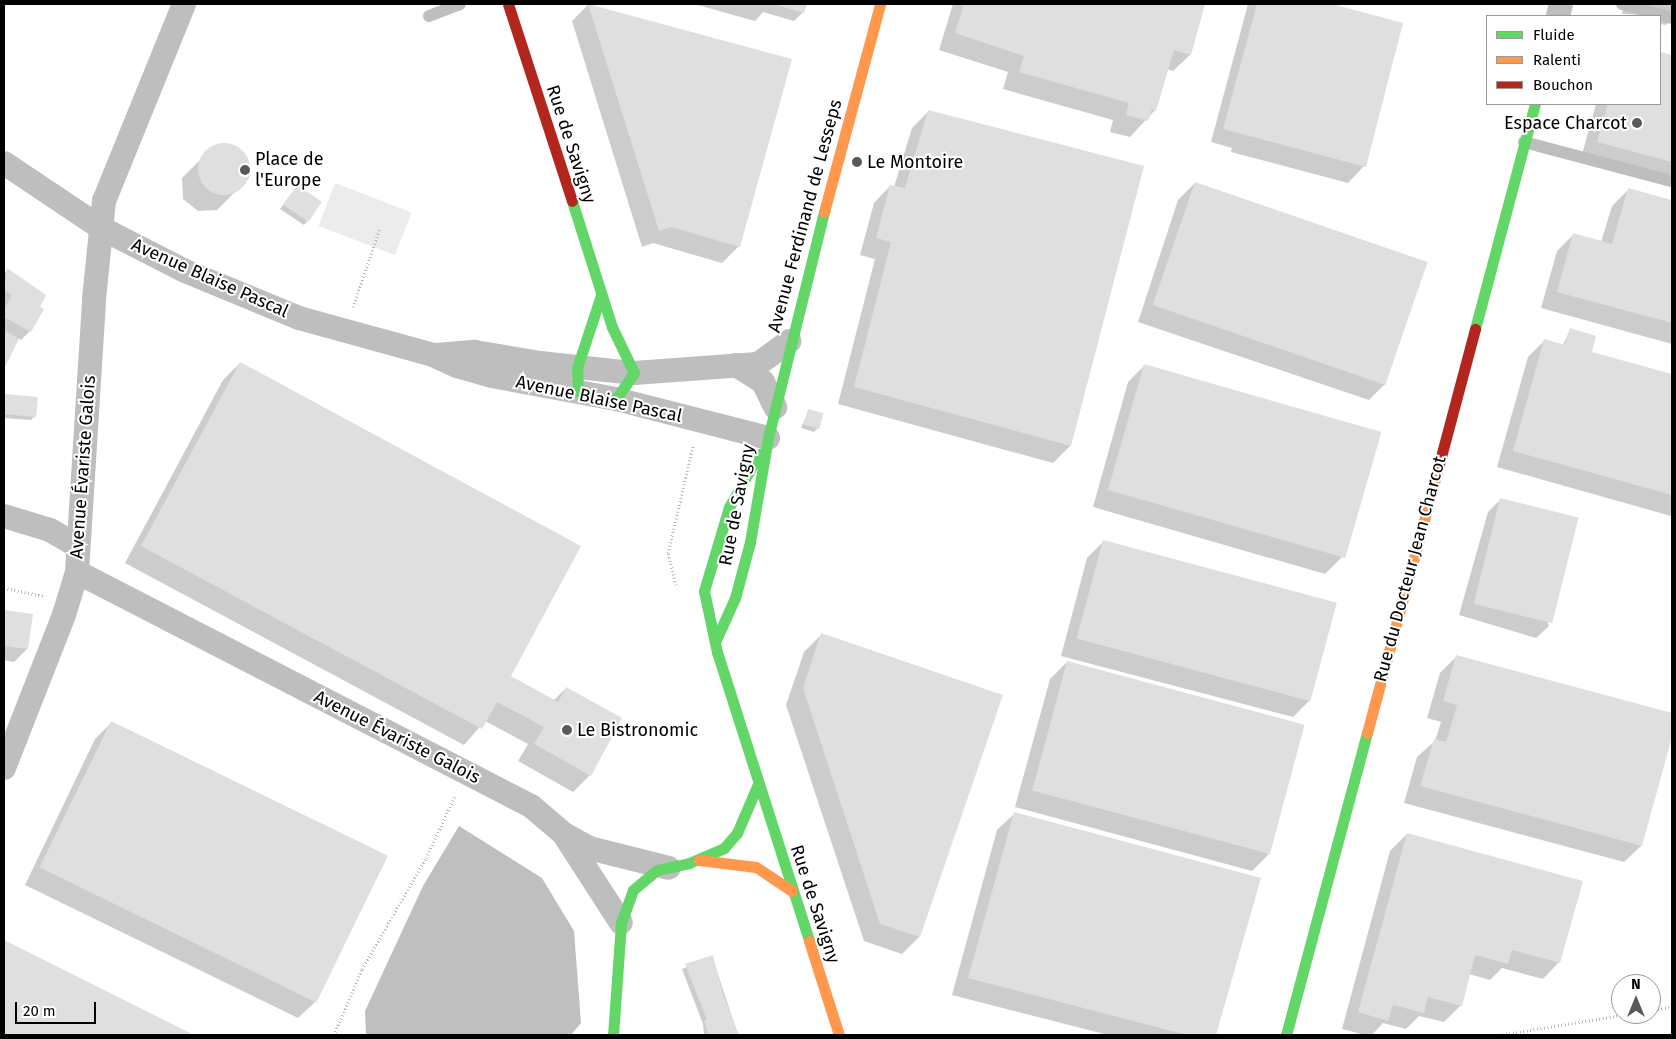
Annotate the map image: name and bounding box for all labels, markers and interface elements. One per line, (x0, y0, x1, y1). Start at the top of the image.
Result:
legend (1486, 15, 1661, 105)
text: Fluide (1533, 26, 1575, 44)
text: Ralenti (1533, 51, 1581, 69)
text: Bouchon (1533, 76, 1593, 94)
street label: Rue de Savigny (542, 82, 600, 206)
street label: Avenue Ferdinand de Lesseps (763, 97, 847, 335)
place label: Espace Charcot (1504, 112, 1627, 134)
marker: Espace Charcot (1631, 117, 1643, 129)
place label: Place de l'Europe (255, 149, 324, 192)
place label: Le Montoire (867, 151, 963, 173)
marker: Le Montoire (851, 156, 863, 168)
marker: Place de l'Europe (239, 164, 251, 176)
street label: Avenue Blaise Pascal (128, 234, 292, 322)
street label: Avenue Blaise Pascal (514, 371, 684, 427)
street label: Avenue Évariste Galois (66, 375, 100, 559)
street label: Rue de Savigny (715, 442, 759, 568)
street label: Rue du Docteur Jean Charcot (1369, 454, 1451, 684)
street label: Avenue Évariste Galois (310, 686, 484, 788)
place label: Le Bistronomic (577, 719, 698, 741)
marker: Le Bistronomic (561, 724, 573, 736)
street label: Rue de Savigny (786, 842, 844, 966)
north arrow (1611, 974, 1661, 1024)
text: N (1631, 976, 1641, 993)
scale bar (18, 992, 99, 1024)
text: 20 m (23, 1002, 56, 1020)

